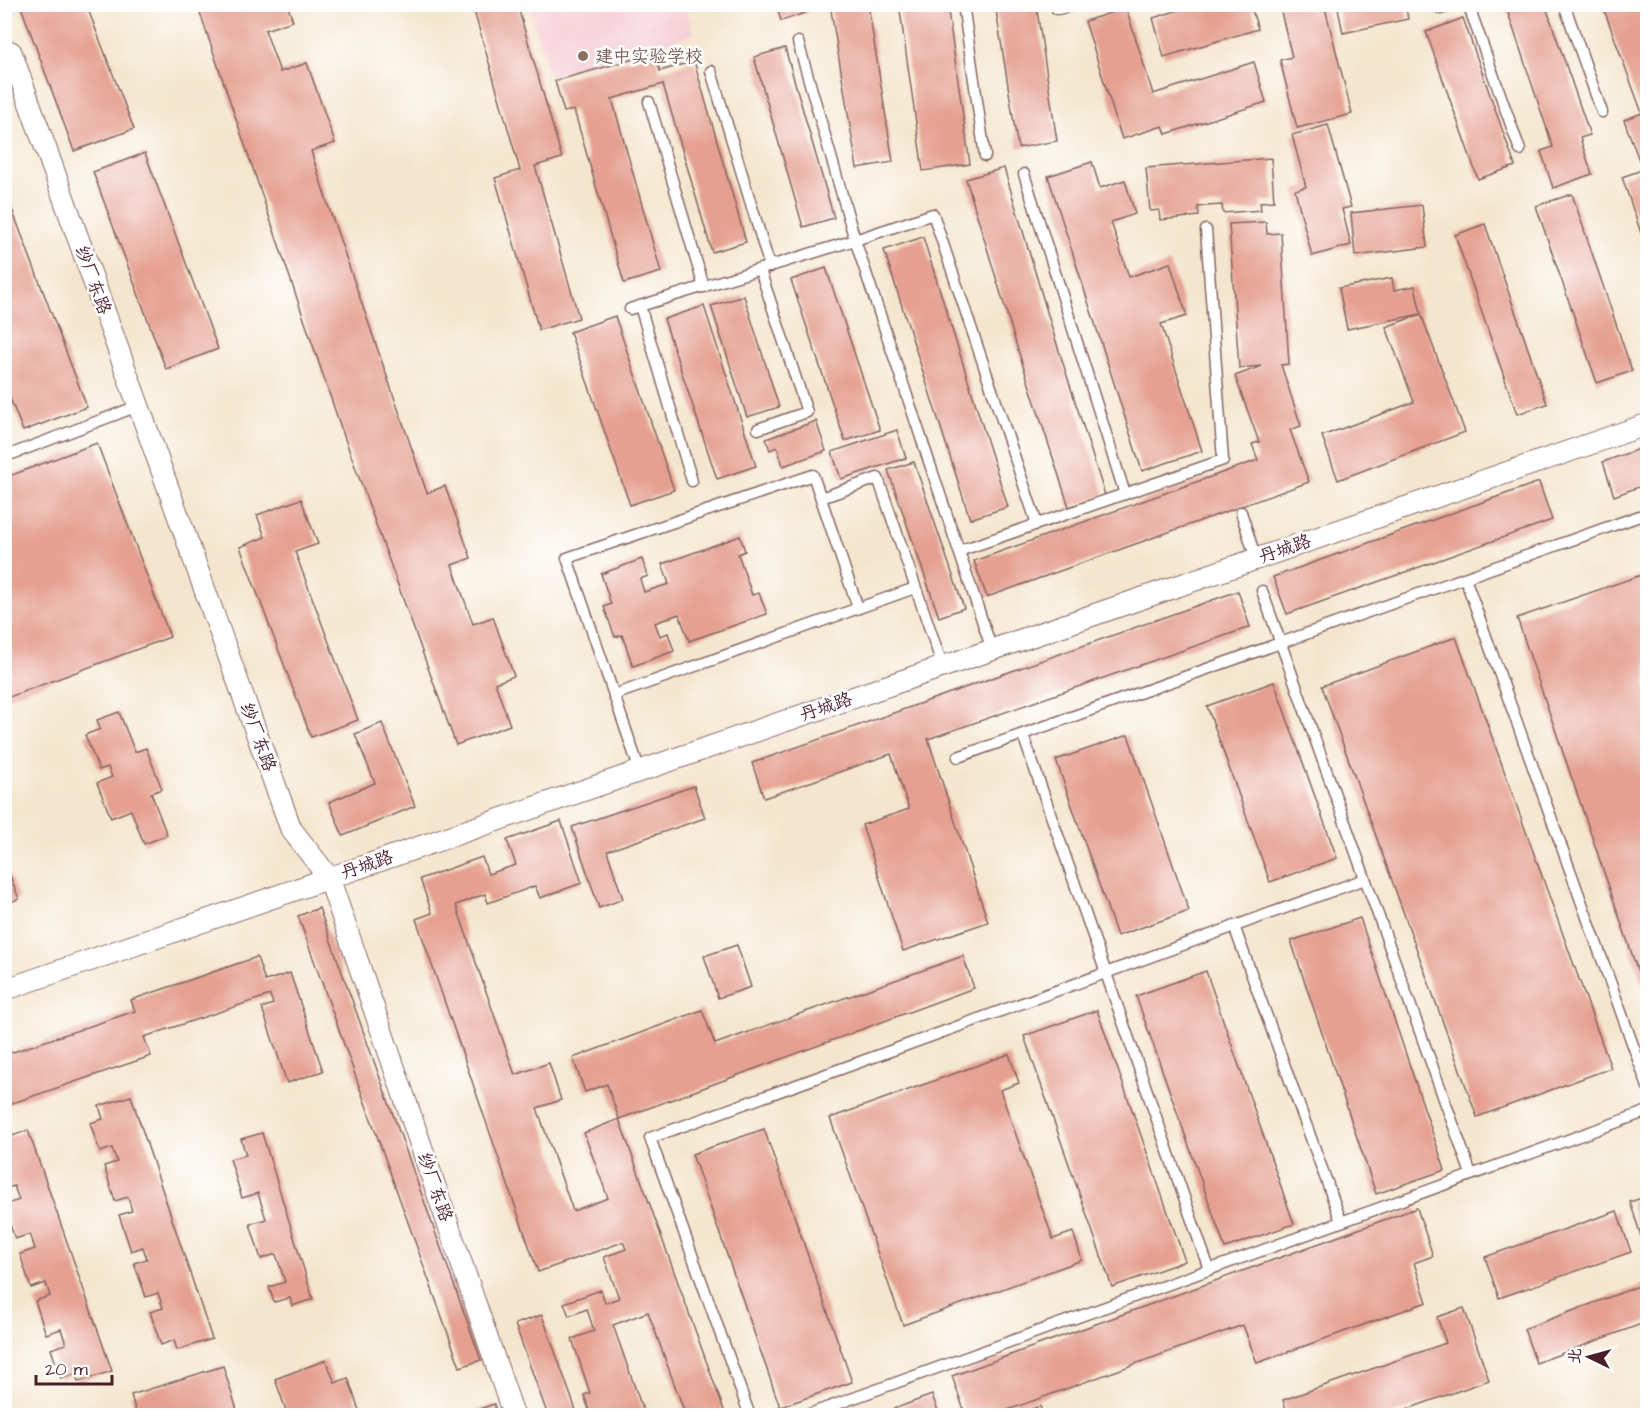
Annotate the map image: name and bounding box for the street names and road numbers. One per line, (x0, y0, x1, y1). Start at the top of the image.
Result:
street label: 纱厂东路 (69, 242, 117, 318)
street label: 丹城路 (1255, 528, 1315, 570)
street label: 丹城路 (796, 686, 856, 728)
street label: 纱厂东路 (234, 699, 282, 775)
street label: 丹城路 (337, 844, 397, 886)
street label: 纱厂东路 (411, 1149, 459, 1225)

